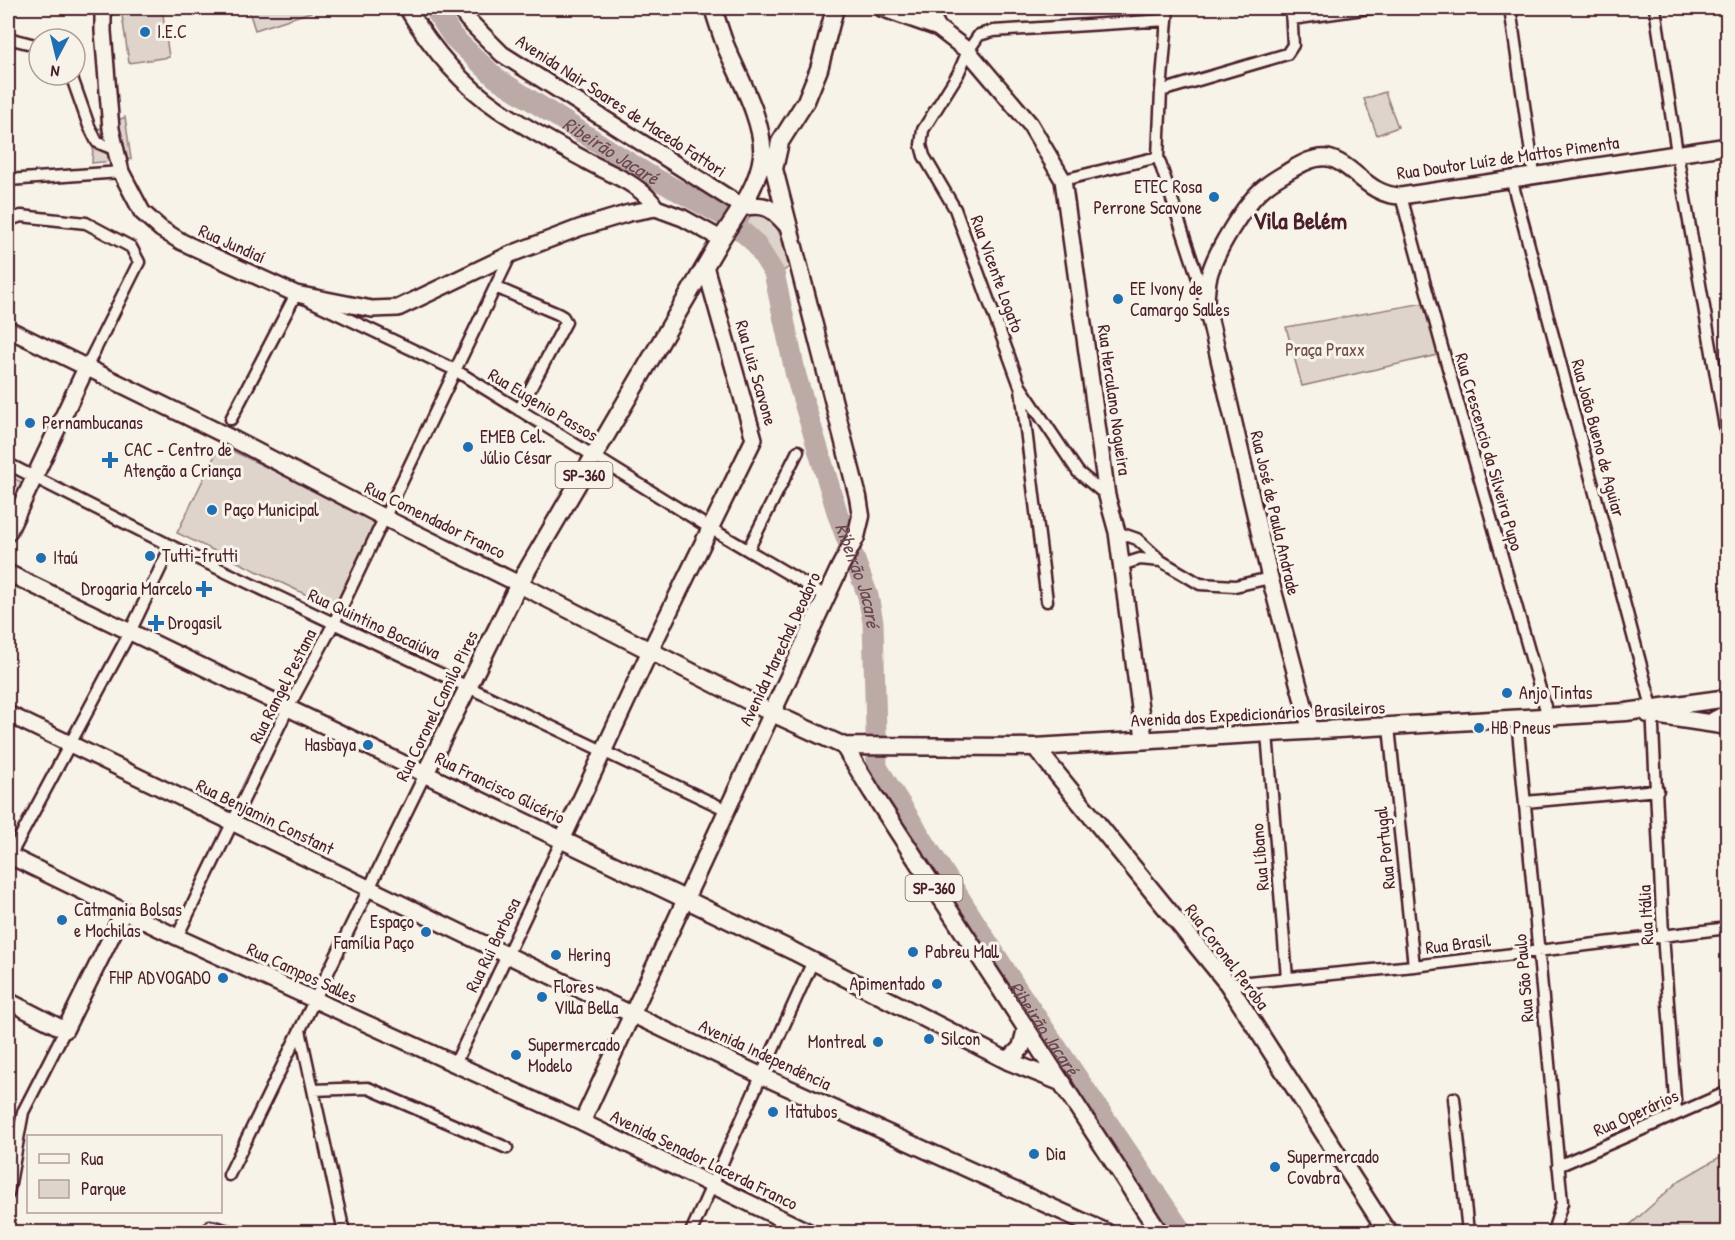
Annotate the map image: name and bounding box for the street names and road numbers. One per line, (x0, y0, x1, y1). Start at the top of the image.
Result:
street label: Avenida Nair Soares de Macedo Fattori (511, 28, 731, 183)
street label: Rua Doutor Luíz de Mattos Pimenta (1395, 130, 1621, 185)
street label: Rua Vicente Logato (965, 212, 1030, 336)
street label: Rua Jundiaí (195, 218, 270, 269)
street label: Rua Luiz Scavone (730, 317, 783, 428)
street label: Rua Herculano Nogueira (1092, 323, 1137, 477)
street label: Rua Crescencio da Silveira Pupo (1449, 350, 1530, 554)
street label: Rua João Bueno de Aguiar (1565, 356, 1632, 520)
street label: Rua Eugenio Passos (484, 362, 603, 447)
street label: Rua José de Paula Andrade (1244, 428, 1307, 598)
road number: SP-360 (556, 462, 612, 488)
street label: Rua Comendador Franco (361, 475, 510, 564)
street label: Avenida Marechal Deodoro (733, 568, 826, 730)
street label: Rua Quintino Bocaiúva (304, 582, 444, 665)
street label: Rua Rangel Pestana (243, 624, 322, 747)
street label: Rua Coronel Camilo Pires (389, 626, 484, 785)
street label: Avenida dos Expedicionários Brasileiros (1130, 694, 1386, 733)
street label: Rua Francisco Glicério (431, 745, 569, 830)
street label: Rua Benjamin Constant (192, 772, 339, 861)
street label: Rua Portugal (1368, 805, 1401, 890)
street label: Rua Líbano (1244, 822, 1275, 892)
road number: SP-360 (906, 875, 962, 901)
street label: Rua Itália (1631, 884, 1660, 946)
street label: Rua Rui Barbosa (459, 894, 526, 996)
street label: Rua Coronel Peroba (1179, 899, 1275, 1015)
street label: Rua Brasil (1424, 927, 1492, 960)
street label: Rua São Paulo (1507, 933, 1540, 1023)
street label: Rua Campos Salles (243, 936, 361, 1009)
street label: Avenida Independência (695, 1013, 836, 1096)
street label: Rua Operários (1589, 1083, 1682, 1142)
street label: Avenida Senador Lacerda Franco (606, 1103, 802, 1216)

